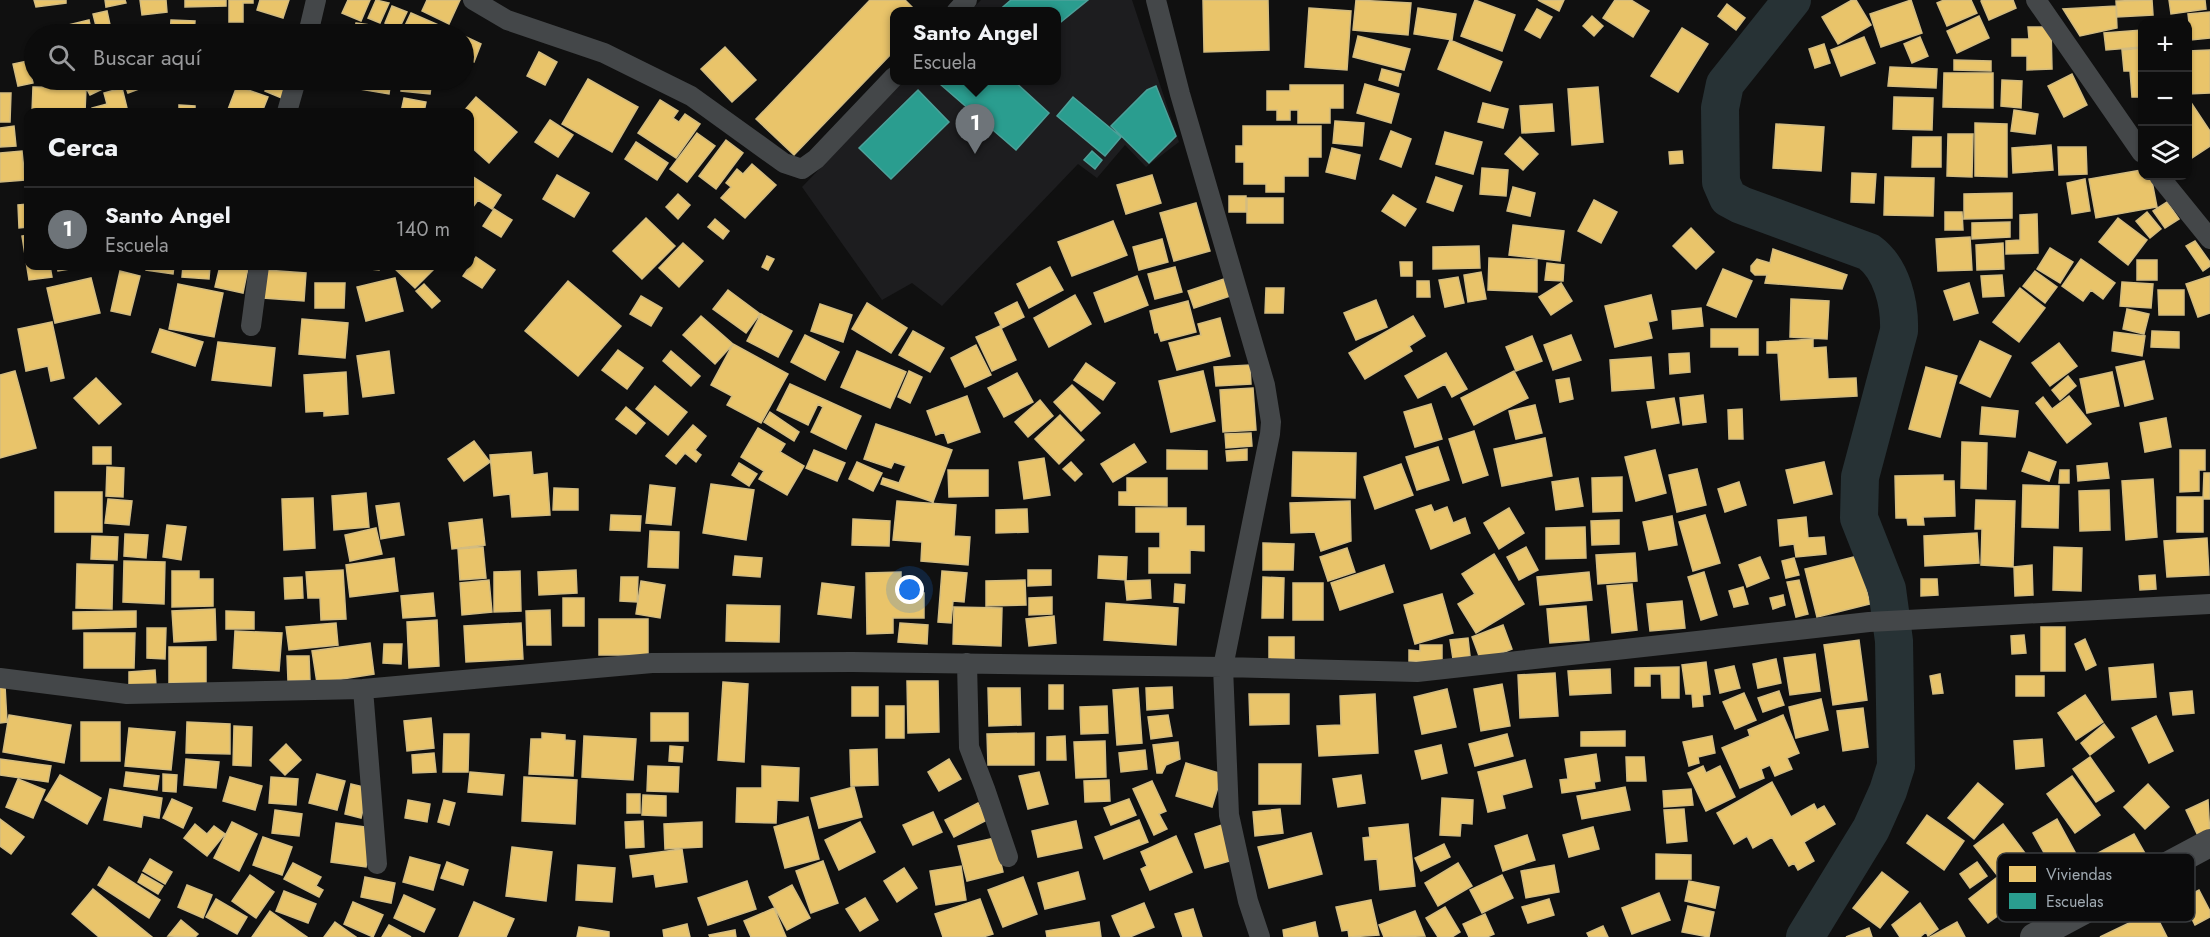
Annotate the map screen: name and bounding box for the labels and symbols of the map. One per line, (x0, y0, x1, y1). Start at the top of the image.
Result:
pin: 1 (956, 104, 994, 154)
your location (895, 575, 924, 604)
legend (1997, 853, 2195, 922)
text: Viviendas (2046, 863, 2112, 886)
text: Escuelas (2046, 890, 2103, 913)

